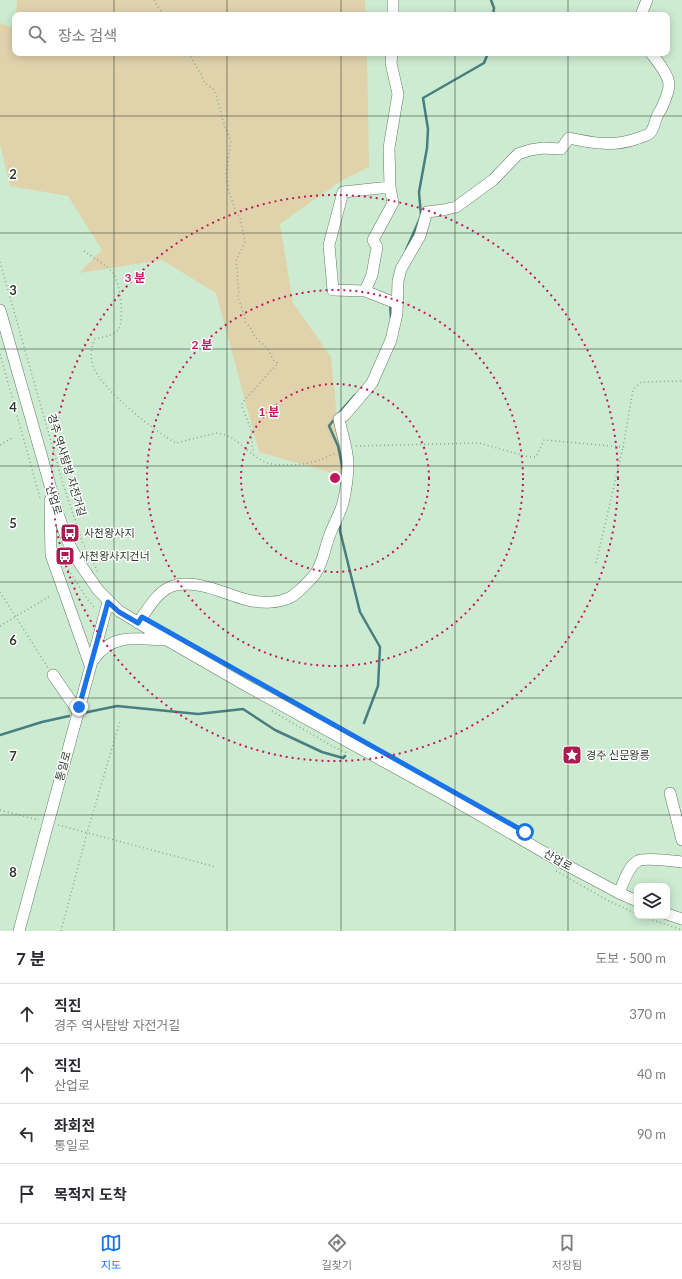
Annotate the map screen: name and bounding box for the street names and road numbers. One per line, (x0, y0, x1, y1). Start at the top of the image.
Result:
street label: 경주 역사탐방 자전거길 (46, 412, 89, 518)
street label: 산업로 (44, 483, 65, 516)
street label: 통일로 (52, 750, 73, 782)
street label: 산업로 (542, 846, 575, 873)

